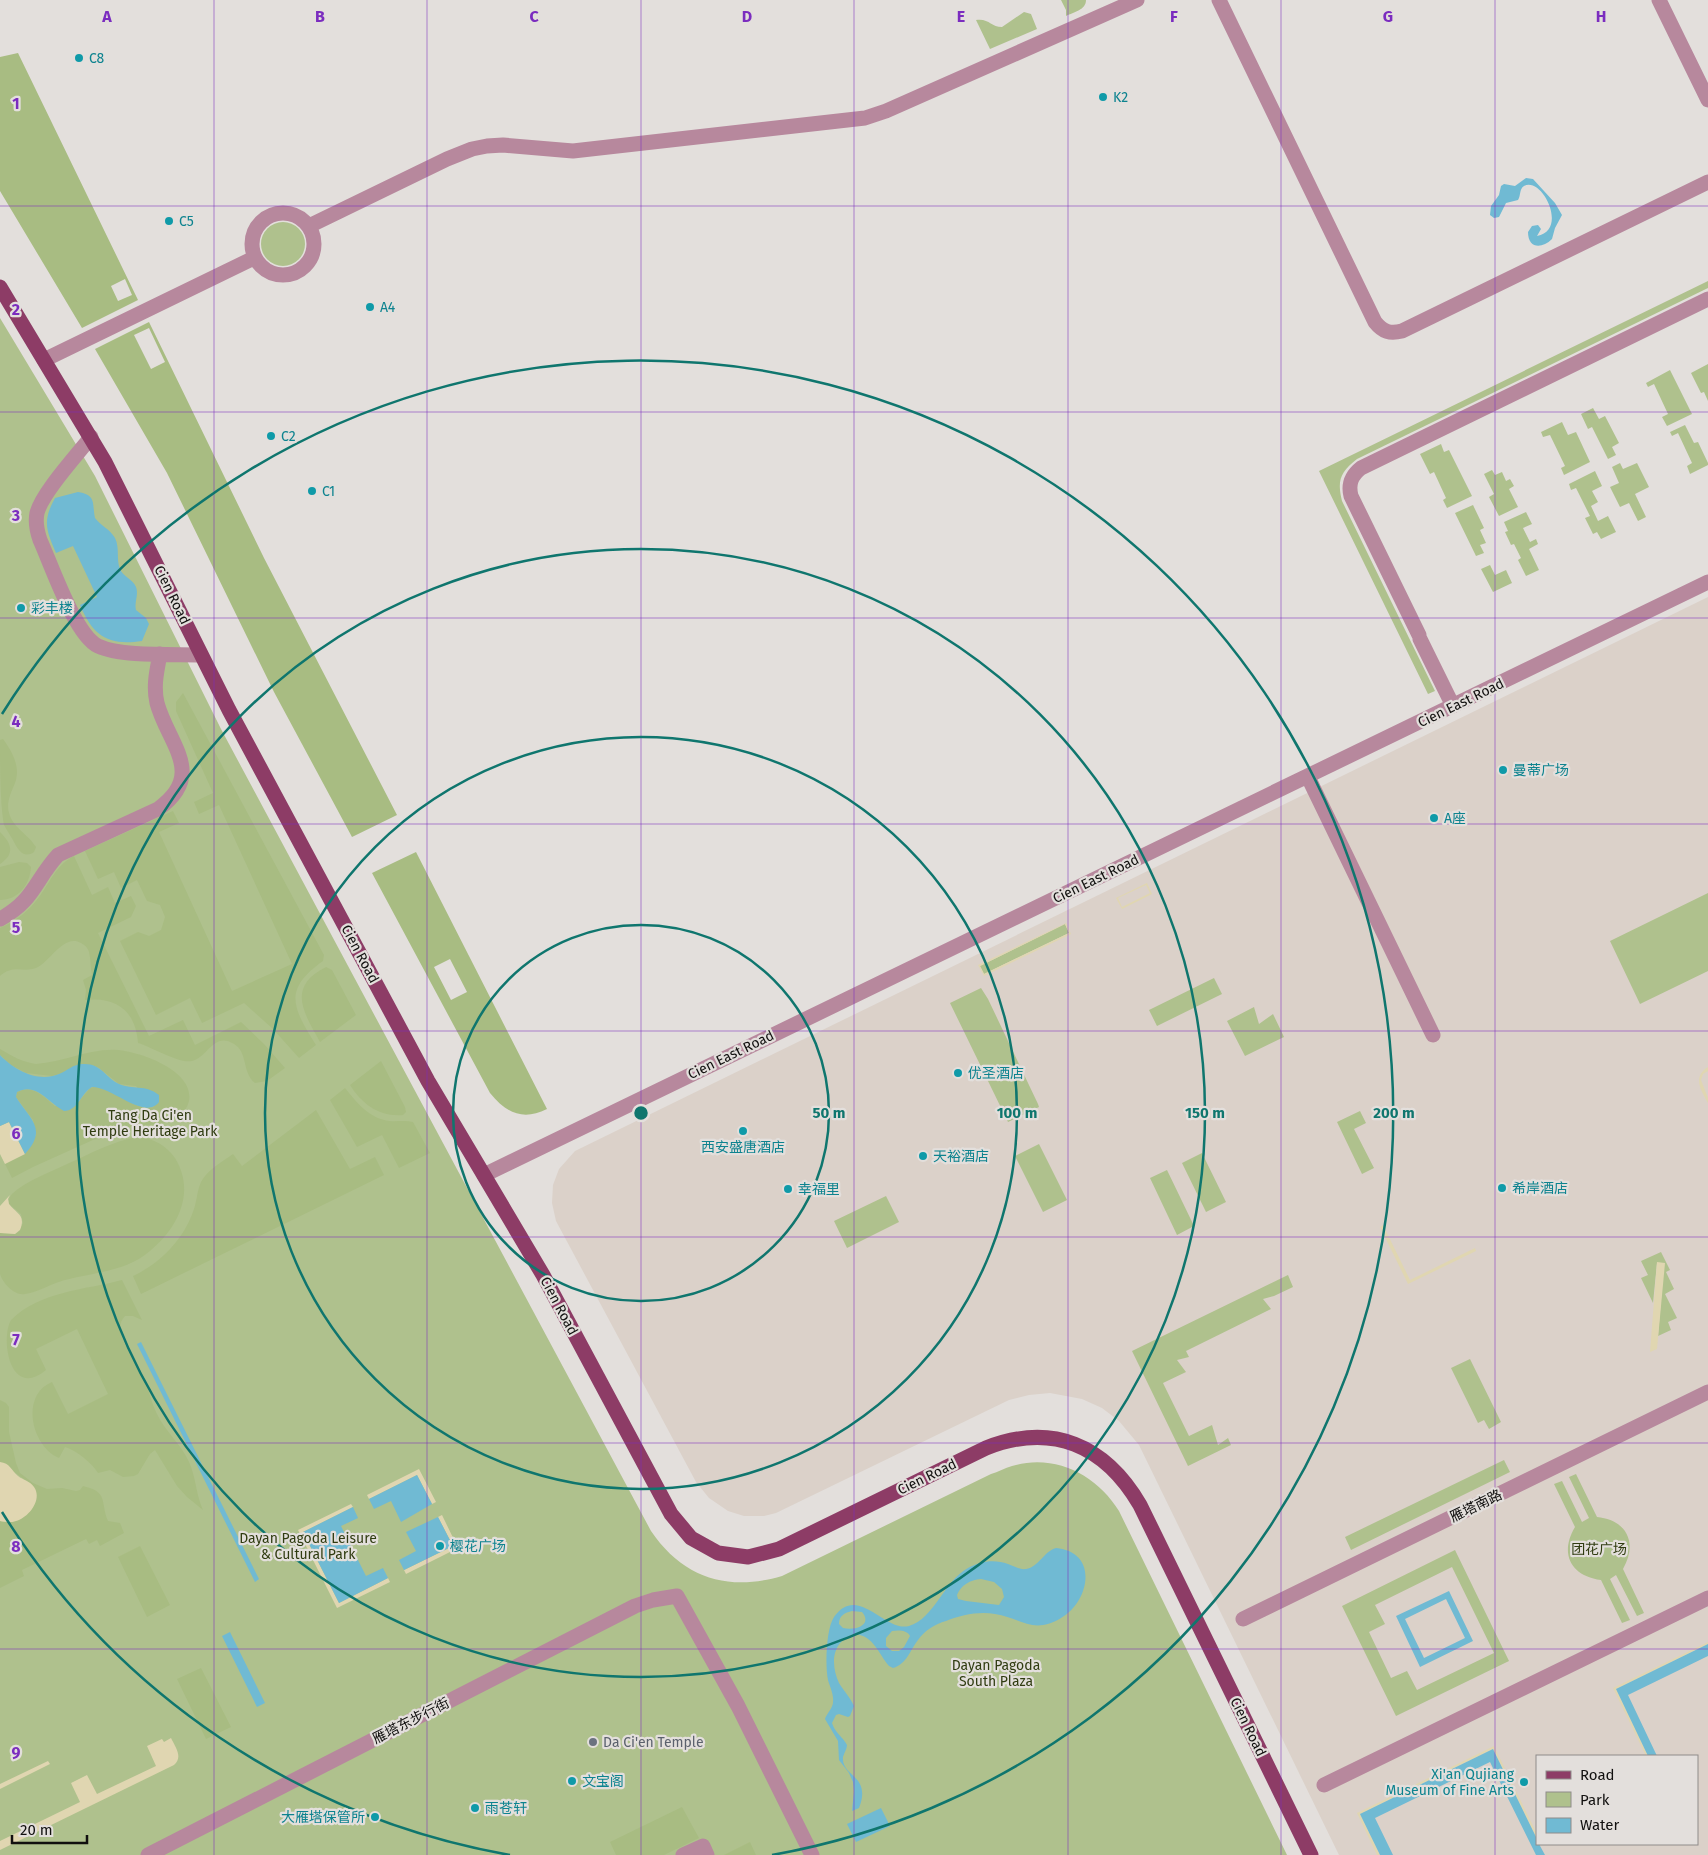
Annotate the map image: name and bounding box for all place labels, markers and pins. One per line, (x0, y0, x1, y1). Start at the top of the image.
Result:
place label: C8 (89, 50, 105, 67)
marker: C8 (73, 52, 85, 64)
place label: K2 (1113, 89, 1128, 106)
marker: K2 (1097, 91, 1109, 103)
place label: C5 (179, 213, 194, 230)
marker: C5 (163, 215, 175, 227)
place label: A4 (380, 299, 396, 316)
marker: A4 (364, 301, 376, 313)
place label: C2 (281, 428, 296, 445)
marker: C2 (265, 430, 277, 442)
place label: C1 (322, 483, 335, 500)
marker: C1 (306, 485, 318, 497)
place label: 彩丰楼 (31, 600, 73, 617)
marker: 彩丰楼 (15, 602, 27, 614)
place label: 曼蒂广场 (1513, 762, 1569, 779)
marker: 曼蒂广场 (1497, 764, 1509, 776)
place label: A座 (1444, 810, 1466, 827)
marker: A座 (1428, 812, 1440, 824)
place label: 优圣酒店 (968, 1065, 1024, 1082)
marker: 优圣酒店 (952, 1067, 964, 1079)
centre of rings (632, 1104, 650, 1122)
marker: 西安盛唐酒店 (737, 1125, 749, 1137)
place label: 西安盛唐酒店 (701, 1139, 785, 1156)
place label: 天裕酒店 (933, 1148, 989, 1165)
marker: 天裕酒店 (917, 1150, 929, 1162)
place label: 希岸酒店 (1512, 1180, 1568, 1197)
place label: 幸福里 (798, 1181, 840, 1198)
marker: 希岸酒店 (1496, 1182, 1508, 1194)
marker: 幸福里 (782, 1183, 794, 1195)
place label: 樱花广场 (450, 1538, 506, 1555)
marker: 樱花广场 (434, 1540, 446, 1552)
place label: Da Ci'en Temple (603, 1734, 704, 1751)
marker: Da Ci'en Temple (587, 1736, 599, 1748)
place label: Xi'an Qujiang Museum of Fine Arts (1385, 1766, 1515, 1799)
place label: 文宝阁 (582, 1773, 624, 1790)
marker: 文宝阁 (566, 1775, 578, 1787)
marker: Xi'an Qujiang Museum of Fine Arts (1518, 1776, 1530, 1788)
place label: 雨苍轩 (485, 1800, 527, 1817)
marker: 雨苍轩 (469, 1802, 481, 1814)
place label: 大雁塔保管所 (281, 1809, 365, 1826)
marker: 大雁塔保管所 (369, 1811, 381, 1823)

